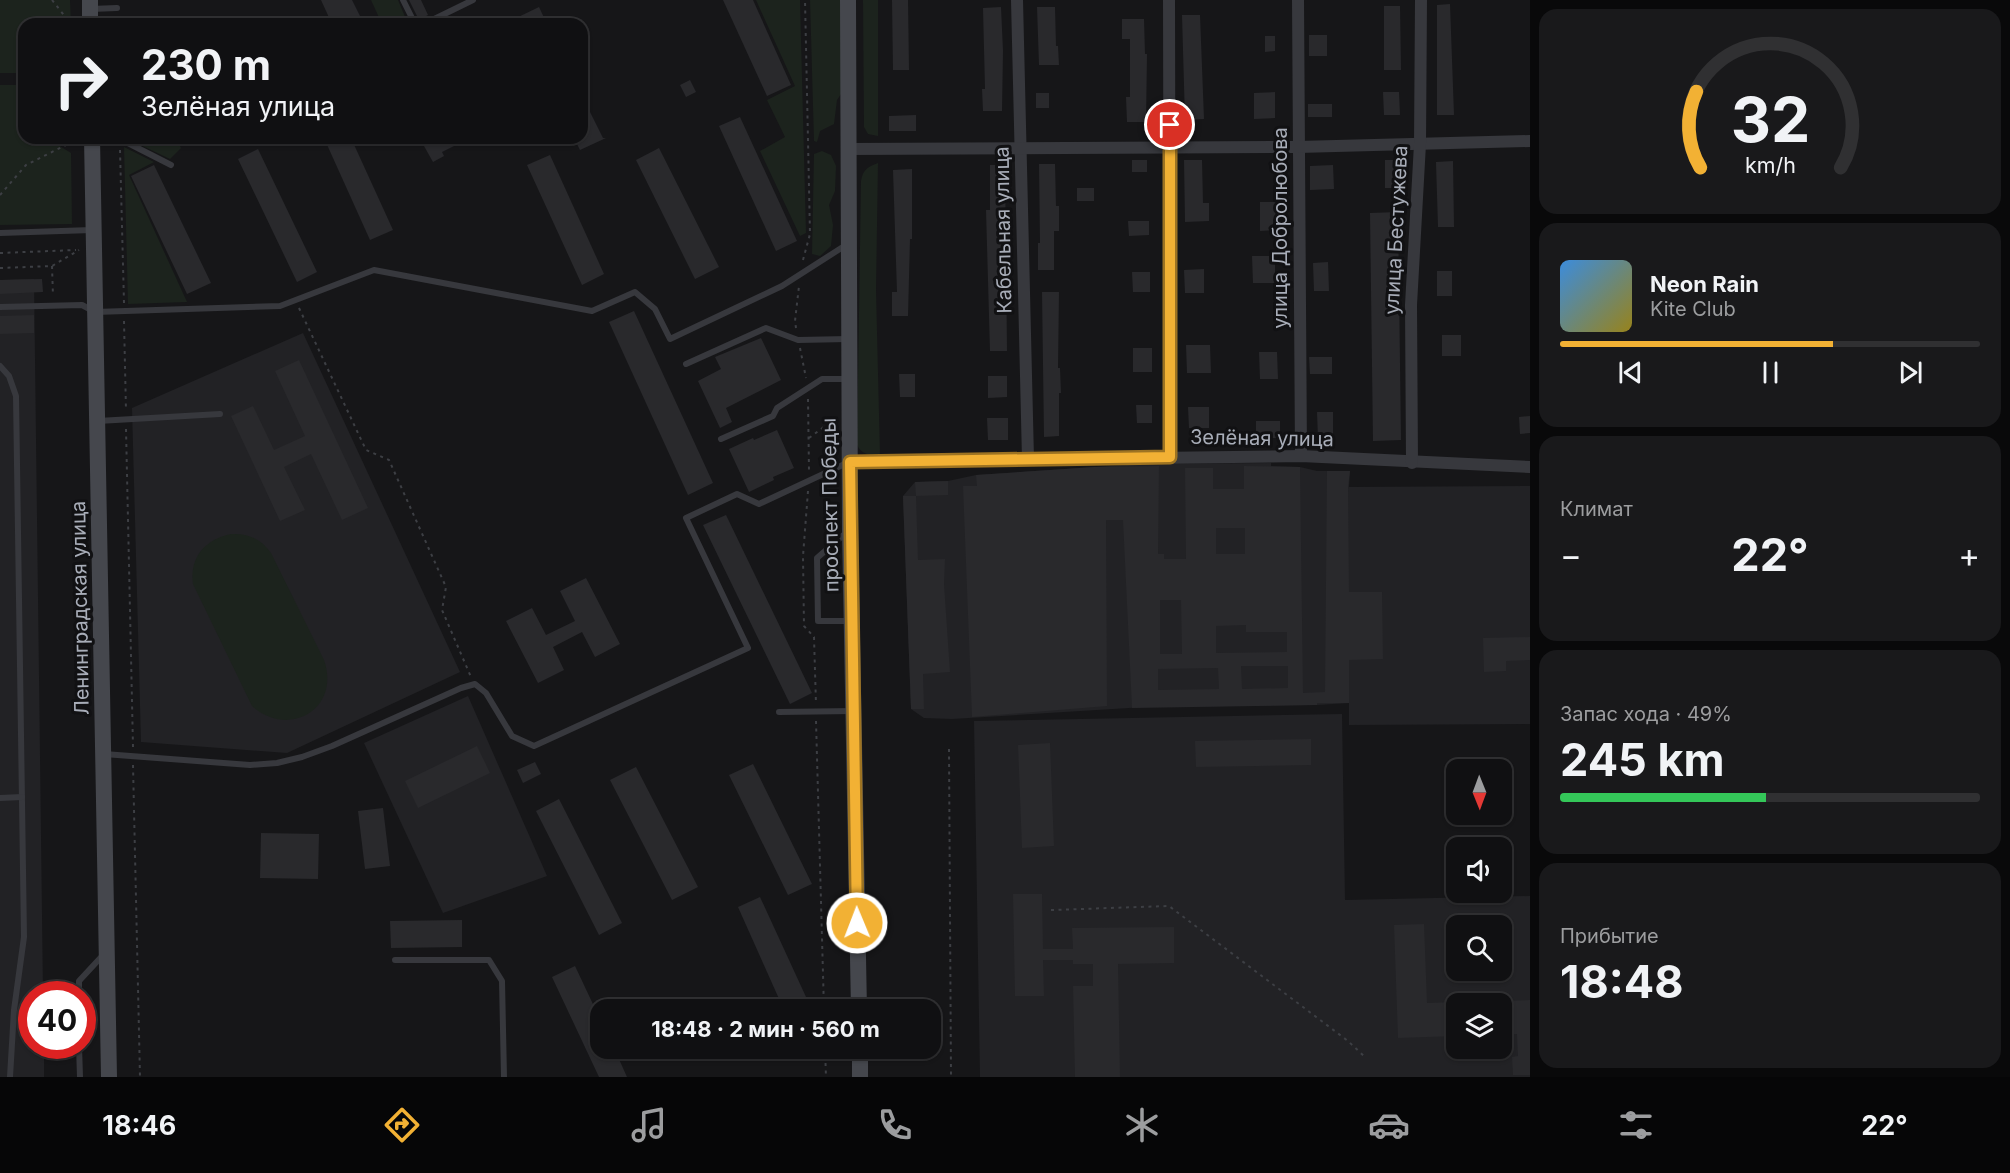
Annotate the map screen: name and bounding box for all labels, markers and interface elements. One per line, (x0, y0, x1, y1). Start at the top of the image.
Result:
text: 230 m (141, 39, 271, 90)
icon: right (42, 42, 120, 120)
text: 32 (1730, 82, 1810, 157)
text: Зелёная улица (141, 90, 335, 123)
pin (1144, 99, 1195, 150)
icon: arrive (1153, 108, 1186, 141)
street label: улица Добролюбова (1268, 127, 1292, 329)
street label: улица Бестужева (1380, 145, 1412, 315)
street label: Кабельная улица (990, 146, 1016, 314)
text: km/h (1745, 153, 1795, 179)
text: Neon Rain (1650, 271, 1759, 297)
text: Kite Club (1650, 297, 1736, 321)
icon: previous (1614, 356, 1647, 389)
icon: pause (1754, 356, 1787, 389)
icon: next (1894, 356, 1927, 389)
street label: проспект Победы (816, 418, 844, 592)
street label: Зелёная улица (1190, 425, 1334, 451)
text: Климат (1560, 497, 1633, 521)
street label: Ленинградская улица (66, 501, 94, 715)
text: 22° (1731, 527, 1809, 582)
text: − (1560, 535, 1582, 575)
text: + (1958, 535, 1980, 575)
text: Запас хода · 49% (1560, 702, 1732, 726)
text: 245 km (1560, 732, 1725, 787)
north arrow (1446, 759, 1512, 825)
map controls (1446, 759, 1512, 1059)
button: sound (1446, 837, 1512, 903)
position arrow (825, 891, 889, 955)
button: search (1446, 915, 1512, 981)
text: Прибытие (1560, 924, 1659, 948)
text: 18:48 (1560, 954, 1683, 1009)
speed limit sign: 40 (18, 981, 96, 1059)
button: layers (1446, 993, 1512, 1059)
text: 18:48 · 2 мин · 560 m (651, 1016, 880, 1042)
icon: directions (381, 1104, 423, 1146)
icon: music (628, 1104, 670, 1146)
icon: phone (874, 1104, 916, 1146)
icon: climate (1121, 1104, 1163, 1146)
icon: car (1368, 1104, 1410, 1146)
icon: filters (1615, 1104, 1657, 1146)
text: 18:46 (102, 1109, 176, 1142)
text: 22° (1861, 1109, 1908, 1142)

